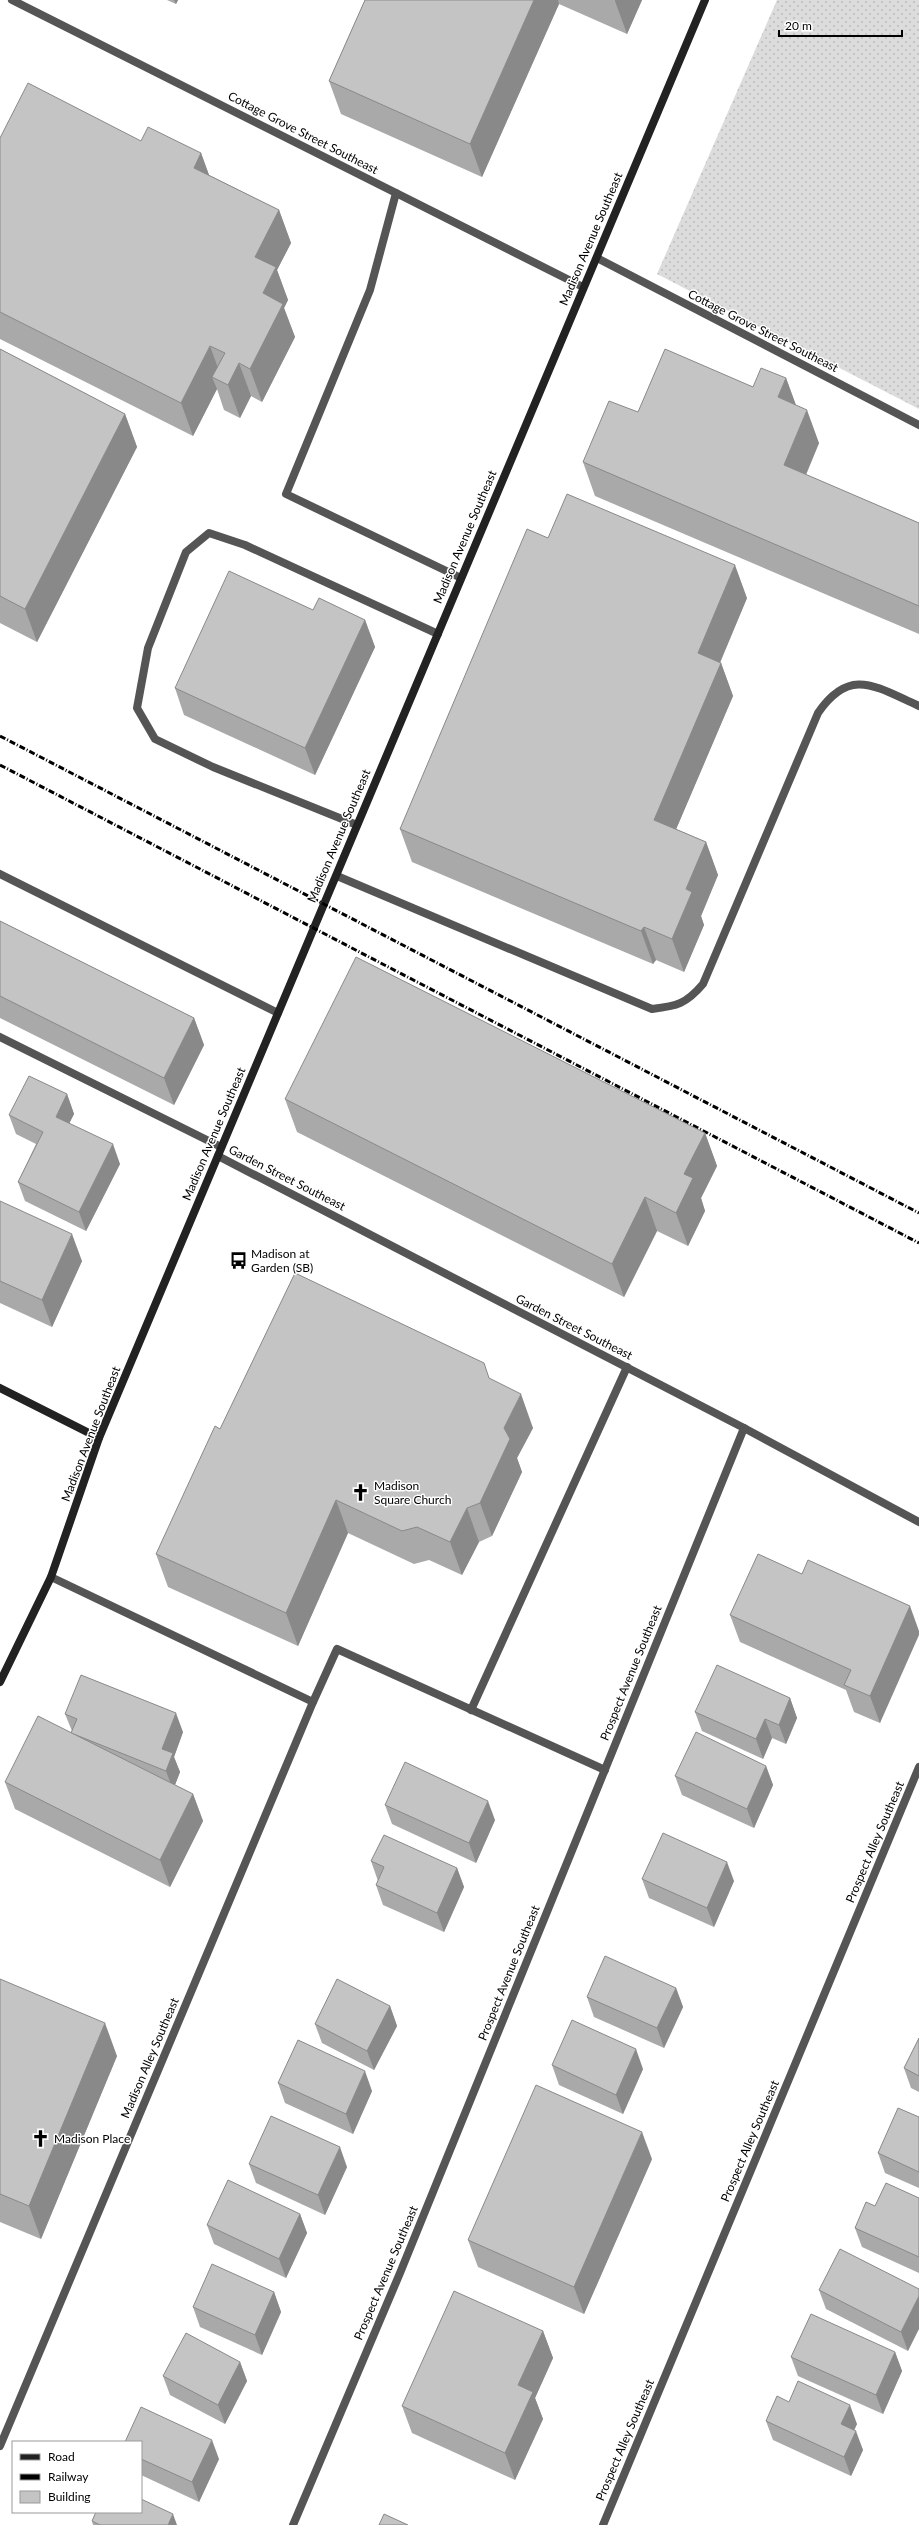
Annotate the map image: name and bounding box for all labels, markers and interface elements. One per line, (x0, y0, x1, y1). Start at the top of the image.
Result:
scale bar (779, 12, 902, 38)
text: 20 m (785, 18, 812, 33)
street label: Cottage Grove Street Southeast (226, 88, 381, 177)
street label: Madison Avenue Southeast (556, 169, 626, 308)
street label: Cottage Grove Street Southeast (686, 286, 841, 375)
street label: Madison Avenue Southeast (430, 467, 500, 606)
street label: Madison Avenue Southeast (304, 766, 374, 905)
street label: Madison Avenue Southeast (179, 1064, 249, 1203)
street label: Garden Street Southeast (226, 1142, 349, 1214)
place label: Madison at Garden (SB) (251, 1246, 313, 1275)
bus stop icon: Madison at Garden (SB) (228, 1251, 248, 1271)
street label: Garden Street Southeast (513, 1291, 636, 1363)
street label: Madison Avenue Southeast (58, 1364, 123, 1503)
place label: Madison Square Church (374, 1478, 451, 1507)
church icon: Madison Square Church (351, 1483, 371, 1503)
street label: Prospect Avenue Southeast (597, 1602, 665, 1743)
street label: Prospect Alley Southeast (842, 1778, 907, 1905)
street label: Prospect Avenue Southeast (475, 1902, 543, 2043)
street label: Madison Alley Southeast (117, 1995, 182, 2120)
street label: Prospect Alley Southeast (717, 2077, 782, 2204)
church icon: Madison Place (31, 2129, 51, 2149)
place label: Madison Place (54, 2131, 130, 2146)
street label: Prospect Avenue Southeast (350, 2203, 421, 2342)
street label: Prospect Alley Southeast (592, 2376, 657, 2503)
legend (12, 2441, 142, 2513)
text: Road (48, 2449, 75, 2464)
text: Railway (48, 2469, 89, 2484)
text: Building (48, 2489, 91, 2504)

